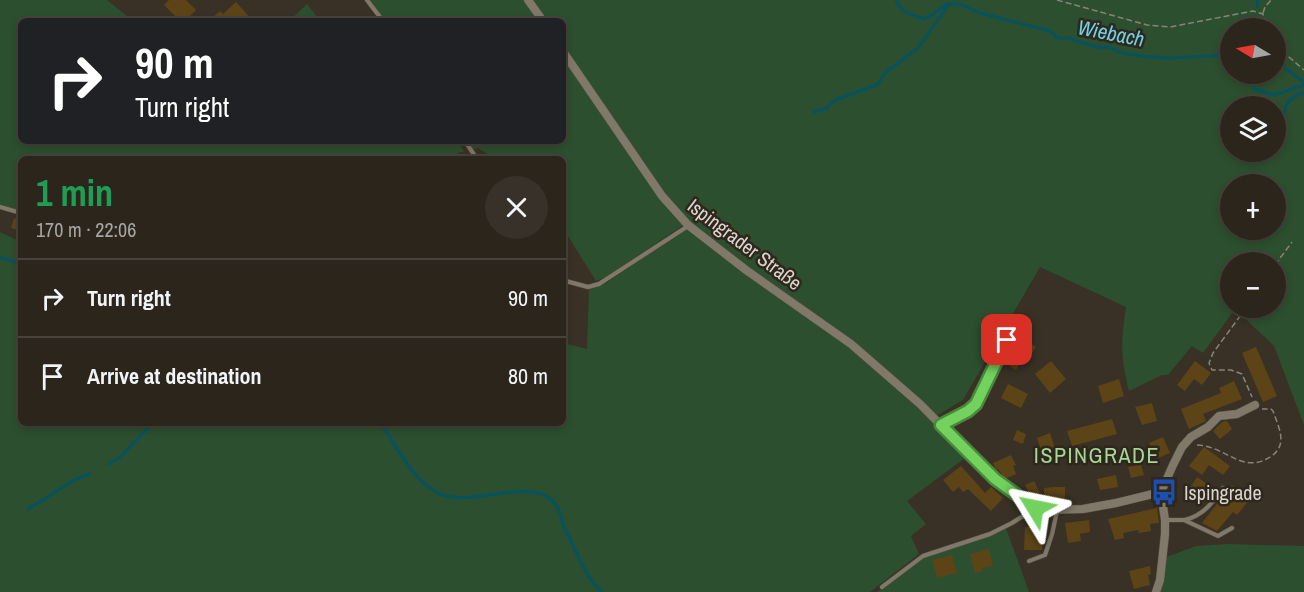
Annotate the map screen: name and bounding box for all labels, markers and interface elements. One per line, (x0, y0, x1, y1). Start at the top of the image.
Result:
water label: Wiebach (1075, 12, 1147, 54)
north arrow (1220, 18, 1286, 84)
map controls (1220, 18, 1286, 318)
text: 90 m (135, 35, 214, 91)
icon: right (36, 42, 114, 120)
text: Turn right (135, 89, 229, 125)
button: layers (1220, 96, 1286, 162)
text: 1 min (36, 169, 113, 217)
button: + (1220, 174, 1286, 240)
button: close (485, 176, 548, 239)
street label: Ispingrader Straße (682, 192, 808, 296)
text: 170 m · 22:06 (36, 216, 136, 243)
button: − (1220, 252, 1286, 318)
icon: right (36, 282, 69, 315)
text: Turn right (87, 283, 171, 313)
text: 90 m (508, 283, 548, 313)
pin (981, 314, 1032, 365)
icon: arrive (990, 323, 1023, 356)
icon: arrive (36, 360, 69, 393)
text: Arrive at destination (87, 361, 261, 391)
text: 80 m (508, 361, 548, 391)
district label: ISPINGRADE (1034, 440, 1160, 470)
position arrow (1003, 476, 1067, 540)
bus stop icon: Ispingrade (1149, 477, 1179, 507)
place label: Ispingrade (1184, 479, 1262, 506)

